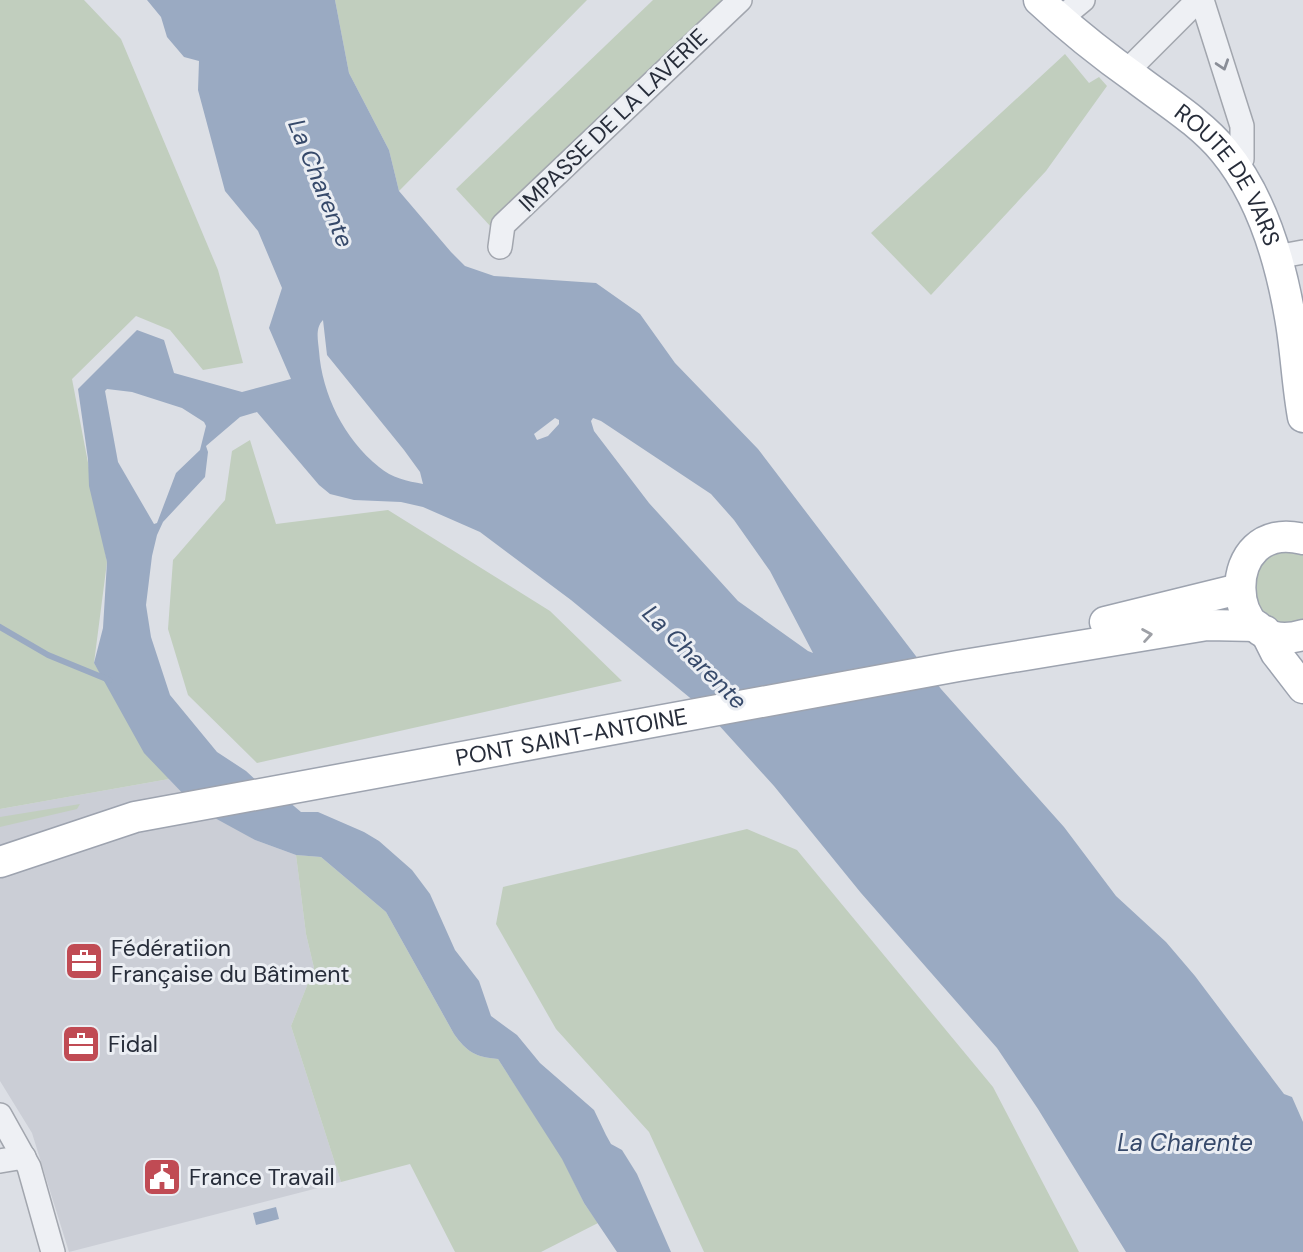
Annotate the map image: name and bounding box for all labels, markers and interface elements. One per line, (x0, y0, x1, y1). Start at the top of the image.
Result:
street label: IMPASSE DE LA LAVERIE (512, 22, 714, 218)
one-way arrow (1215, 58, 1229, 71)
street label: ROUTE DE VARS (1169, 97, 1287, 250)
water label: La Charente (281, 114, 361, 252)
water label: La Charente (636, 598, 754, 716)
one-way arrow (1141, 628, 1152, 643)
street label: PONT SAINT-ANTOINE (453, 701, 690, 773)
place label: Fédératiion Française du Bâtiment (111, 933, 350, 989)
office icon: Fédératiion Française du Bâtiment (63, 940, 105, 982)
office icon: Fidal (60, 1023, 102, 1065)
place label: Fidal (108, 1029, 158, 1059)
water label: La Charente (1117, 1127, 1253, 1158)
public building icon: France Travail (141, 1156, 183, 1198)
place label: France Travail (189, 1162, 335, 1192)

